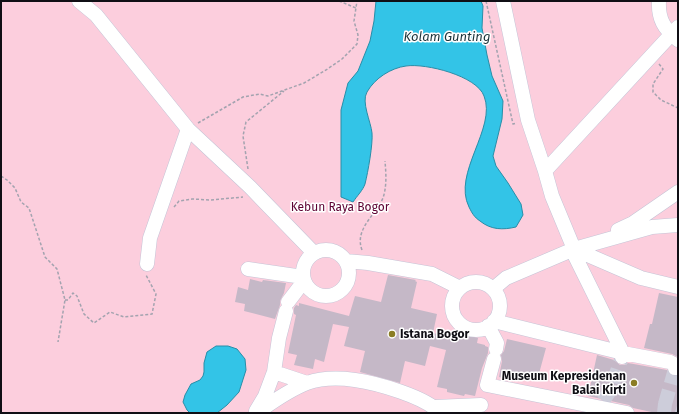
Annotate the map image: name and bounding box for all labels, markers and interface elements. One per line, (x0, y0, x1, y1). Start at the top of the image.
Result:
water label: Kolam Gunting (404, 29, 490, 44)
park label: Kebun Raya Bogor (291, 200, 390, 214)
place label: Istana Bogor (400, 327, 469, 341)
marker: Istana Bogor (387, 329, 397, 339)
place label: Museum Kepresidenan Balai Kirti (502, 369, 626, 397)
marker: Museum Kepresidenan Balai Kirti (629, 378, 639, 388)

